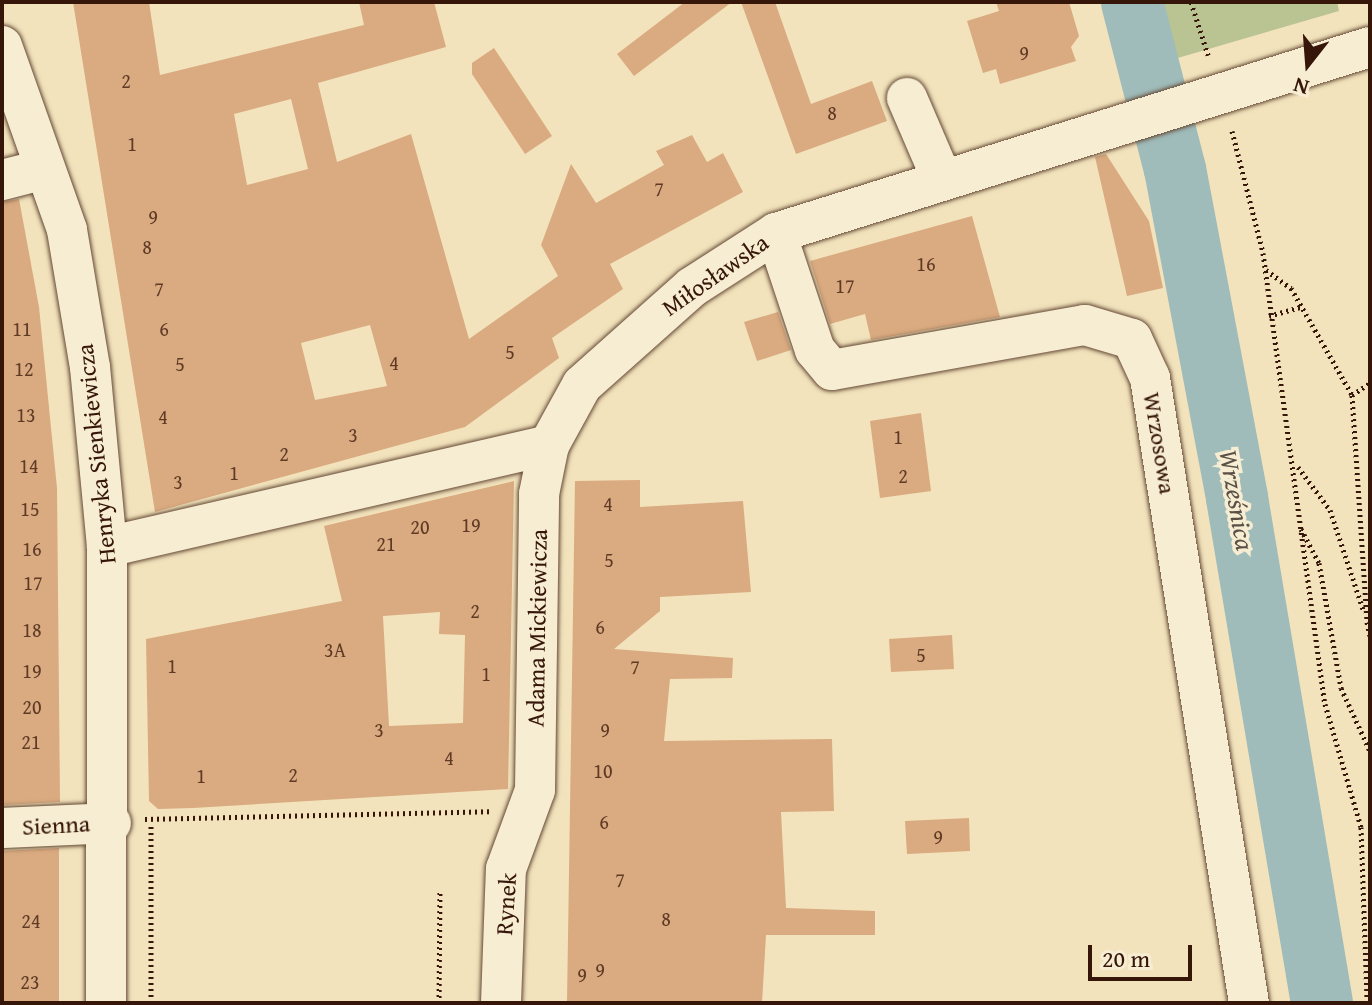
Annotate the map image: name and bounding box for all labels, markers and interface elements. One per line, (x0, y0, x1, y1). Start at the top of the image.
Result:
north arrow (1268, 24, 1348, 104)
house number: 9 (1019, 40, 1029, 64)
house number: 2 (121, 68, 131, 92)
text: N (1289, 69, 1313, 104)
house number: 8 (827, 100, 837, 124)
house number: 1 (127, 131, 137, 155)
house number: 7 (654, 176, 664, 200)
house number: 9 (148, 204, 158, 228)
street label: Miłosławska (656, 228, 774, 322)
house number: 8 (142, 234, 152, 258)
house number: 16 (916, 251, 936, 275)
house number: 17 (835, 273, 855, 297)
house number: 7 (154, 276, 164, 300)
house number: 11 (12, 316, 32, 340)
house number: 6 (159, 316, 169, 340)
house number: 5 (505, 339, 515, 363)
street label: Henryka Sienkiewicza (70, 343, 122, 565)
house number: 4 (389, 350, 399, 374)
house number: 5 (175, 351, 185, 375)
house number: 12 (14, 356, 34, 380)
street label: Wrzosowa (1138, 390, 1182, 496)
house number: 13 (16, 402, 36, 426)
house number: 4 (158, 404, 168, 428)
house number: 3 (348, 422, 358, 446)
house number: 1 (893, 424, 903, 448)
house number: 2 (279, 441, 289, 465)
water label: Wrześnica (1213, 447, 1261, 553)
house number: 14 (19, 453, 39, 477)
house number: 1 (229, 460, 239, 484)
house number: 2 (898, 463, 908, 487)
house number: 3 (173, 469, 183, 493)
house number: 4 (603, 491, 613, 515)
house number: 15 (20, 496, 40, 520)
house number: 19 (461, 512, 481, 536)
house number: 20 (410, 514, 430, 538)
street label: Adama Mickiewicza (521, 529, 553, 727)
house number: 21 (376, 531, 396, 555)
house number: 16 (22, 536, 42, 560)
house number: 5 (604, 547, 614, 571)
house number: 17 (23, 570, 43, 594)
house number: 2 (470, 598, 480, 622)
house number: 6 (595, 614, 605, 638)
house number: 18 (22, 617, 42, 641)
house number: 3A (324, 637, 346, 661)
house number: 5 (916, 642, 926, 666)
house number: 1 (167, 653, 177, 677)
house number: 7 (630, 654, 640, 678)
house number: 19 (22, 658, 42, 682)
house number: 1 (481, 661, 491, 685)
house number: 20 (22, 694, 42, 718)
house number: 3 (374, 717, 384, 741)
house number: 9 (600, 717, 610, 741)
house number: 21 (21, 729, 41, 753)
house number: 4 (444, 745, 454, 769)
house number: 10 (593, 758, 613, 782)
house number: 2 (288, 762, 298, 786)
house number: 1 (196, 763, 206, 787)
street label: Sienna (21, 809, 91, 841)
house number: 6 (599, 809, 609, 833)
house number: 9 (933, 824, 943, 848)
house number: 7 (615, 867, 625, 891)
street label: Rynek (489, 872, 523, 936)
house number: 8 (661, 906, 671, 930)
house number: 24 (21, 908, 41, 932)
scale bar (1092, 929, 1196, 979)
text: 20 m (1102, 941, 1150, 976)
house number: 9 (595, 957, 605, 981)
house number: 9 (577, 962, 587, 986)
house number: 23 (20, 969, 40, 993)

